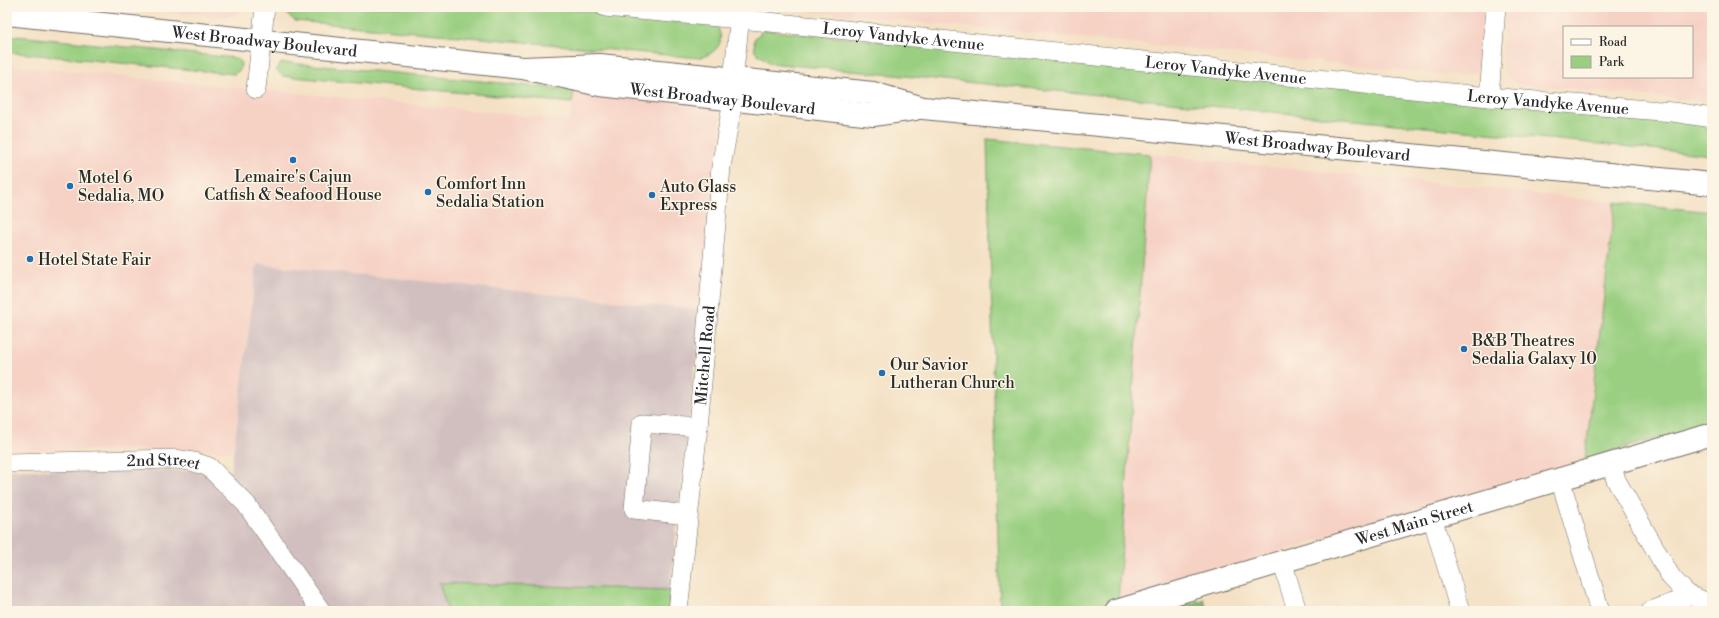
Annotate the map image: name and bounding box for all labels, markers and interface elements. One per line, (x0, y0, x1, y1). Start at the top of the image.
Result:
street label: Leroy Vandyke Avenue (822, 19, 985, 55)
street label: West Broadway Boulevard (170, 22, 358, 62)
legend (1563, 26, 1693, 78)
text: Road (1599, 35, 1627, 50)
street label: Leroy Vandyke Avenue (1144, 52, 1308, 89)
text: Park (1599, 55, 1625, 70)
street label: West Broadway Boulevard (628, 79, 816, 120)
street label: Leroy Vandyke Avenue (1466, 86, 1630, 119)
street label: West Broadway Boulevard (1223, 128, 1411, 166)
marker: Lemaire's Cajun Catfish & Seafood House (288, 155, 298, 165)
place label: Lemaire's Cajun Catfish & Seafood House (204, 167, 382, 205)
place label: Motel 6 Sedalia, MO (78, 168, 164, 206)
place label: Comfort Inn Sedalia Station (436, 174, 545, 212)
place label: Auto Glass Express (659, 177, 736, 215)
marker: Motel 6 Sedalia, MO (65, 181, 75, 191)
marker: Comfort Inn Sedalia Station (423, 187, 433, 197)
marker: Auto Glass Express (647, 190, 657, 200)
place label: Hotel State Fair (38, 250, 151, 270)
marker: Hotel State Fair (25, 254, 35, 264)
street label: Mitchell Road (691, 305, 720, 406)
place label: B&B Theatres Sedalia Galaxy 10 (1471, 331, 1597, 369)
marker: B&B Theatres Sedalia Galaxy 10 (1459, 344, 1469, 354)
place label: Our Savior Lutheran Church (890, 355, 1015, 393)
marker: Our Savior Lutheran Church (877, 368, 887, 378)
street label: 2nd Street (126, 450, 204, 475)
street label: West Main Street (1352, 496, 1476, 551)

